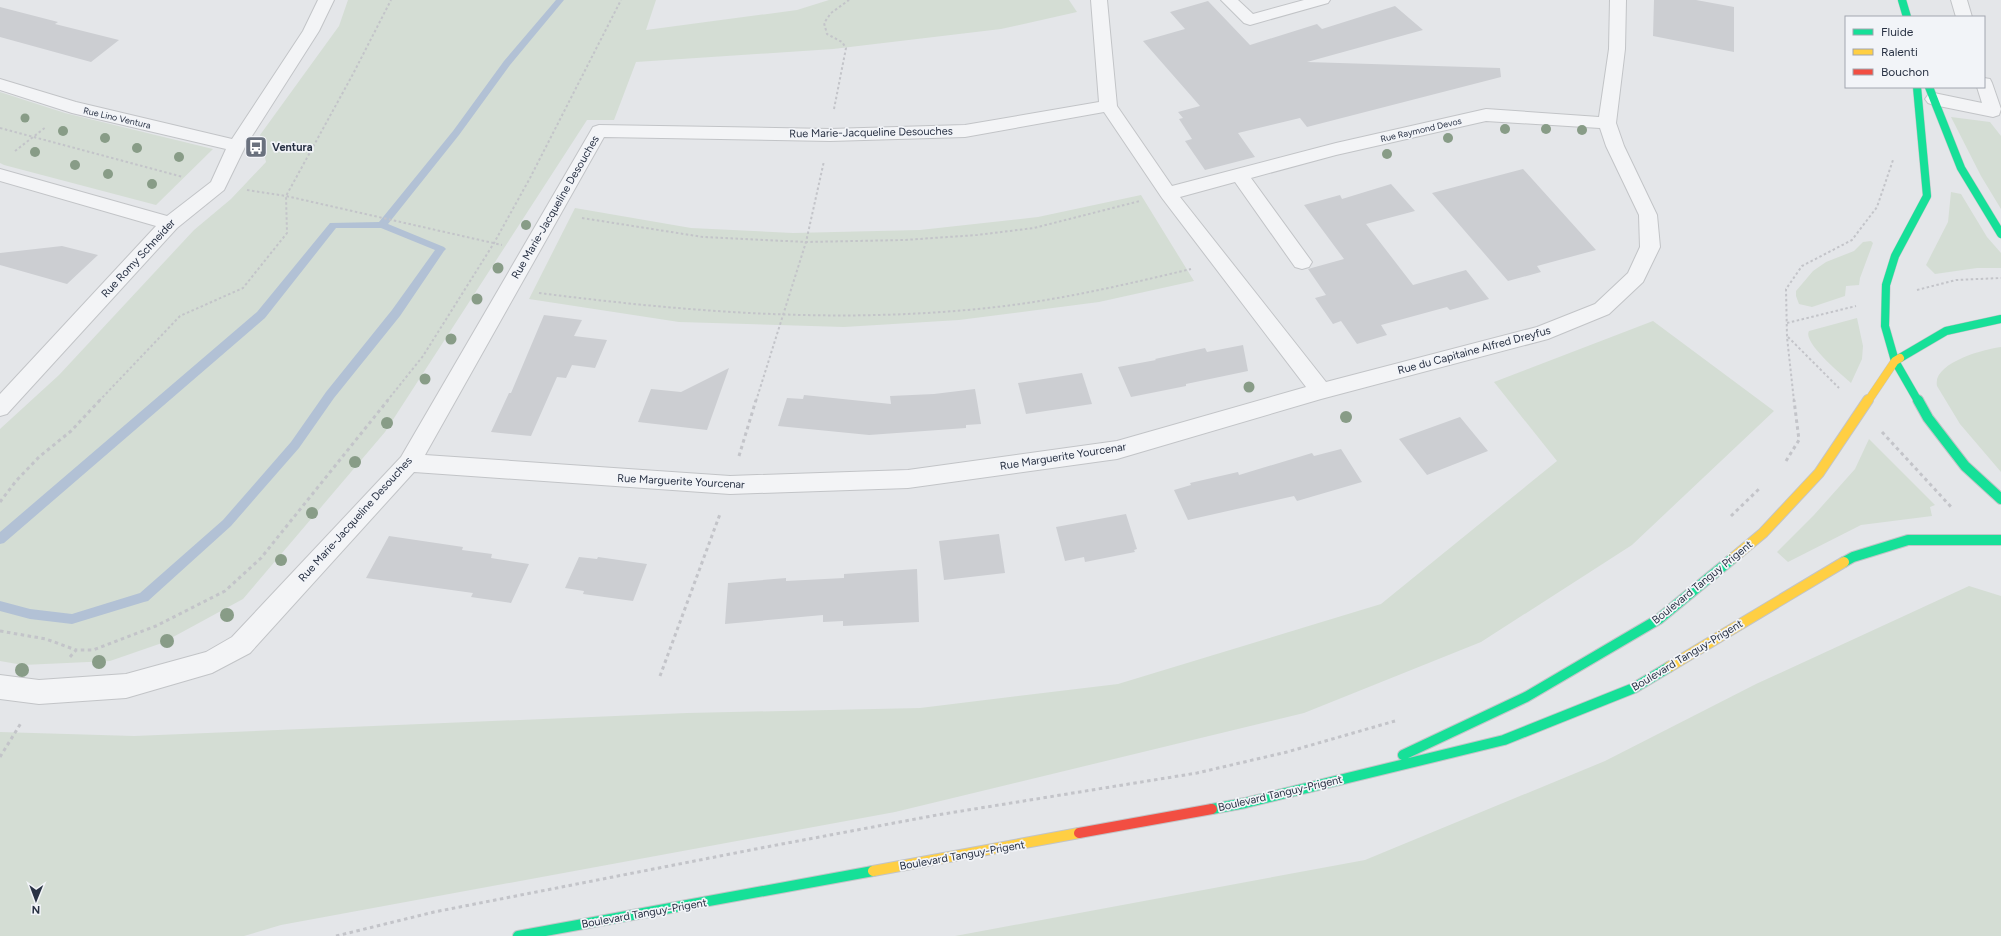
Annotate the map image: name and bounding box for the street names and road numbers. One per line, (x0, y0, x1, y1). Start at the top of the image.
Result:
street label: Rue Lino Ventura (82, 104, 152, 131)
street label: Rue Raymond Devos (1379, 115, 1463, 144)
street label: Rue Marie-Jacqueline Desouches (789, 125, 953, 140)
street label: Rue Marie-Jacqueline Desouches (509, 133, 602, 281)
street label: Rue Romy Schneider (99, 216, 178, 300)
street label: Rue du Capitaine Alfred Dreyfus (1396, 324, 1552, 377)
street label: Rue Marguerite Yourcenar (999, 440, 1127, 473)
street label: Rue Marie-Jacqueline Desouches (296, 454, 415, 584)
street label: Rue Marguerite Yourcenar (617, 472, 745, 491)
street label: Boulevard Tanguy Prigent (1650, 538, 1755, 627)
street label: Boulevard Tanguy-Prigent (1629, 617, 1745, 694)
street label: Boulevard Tanguy-Prigent (1217, 773, 1343, 814)
street label: Boulevard Tanguy-Prigent (898, 838, 1026, 873)
street label: Boulevard Tanguy-Prigent (580, 896, 708, 931)

